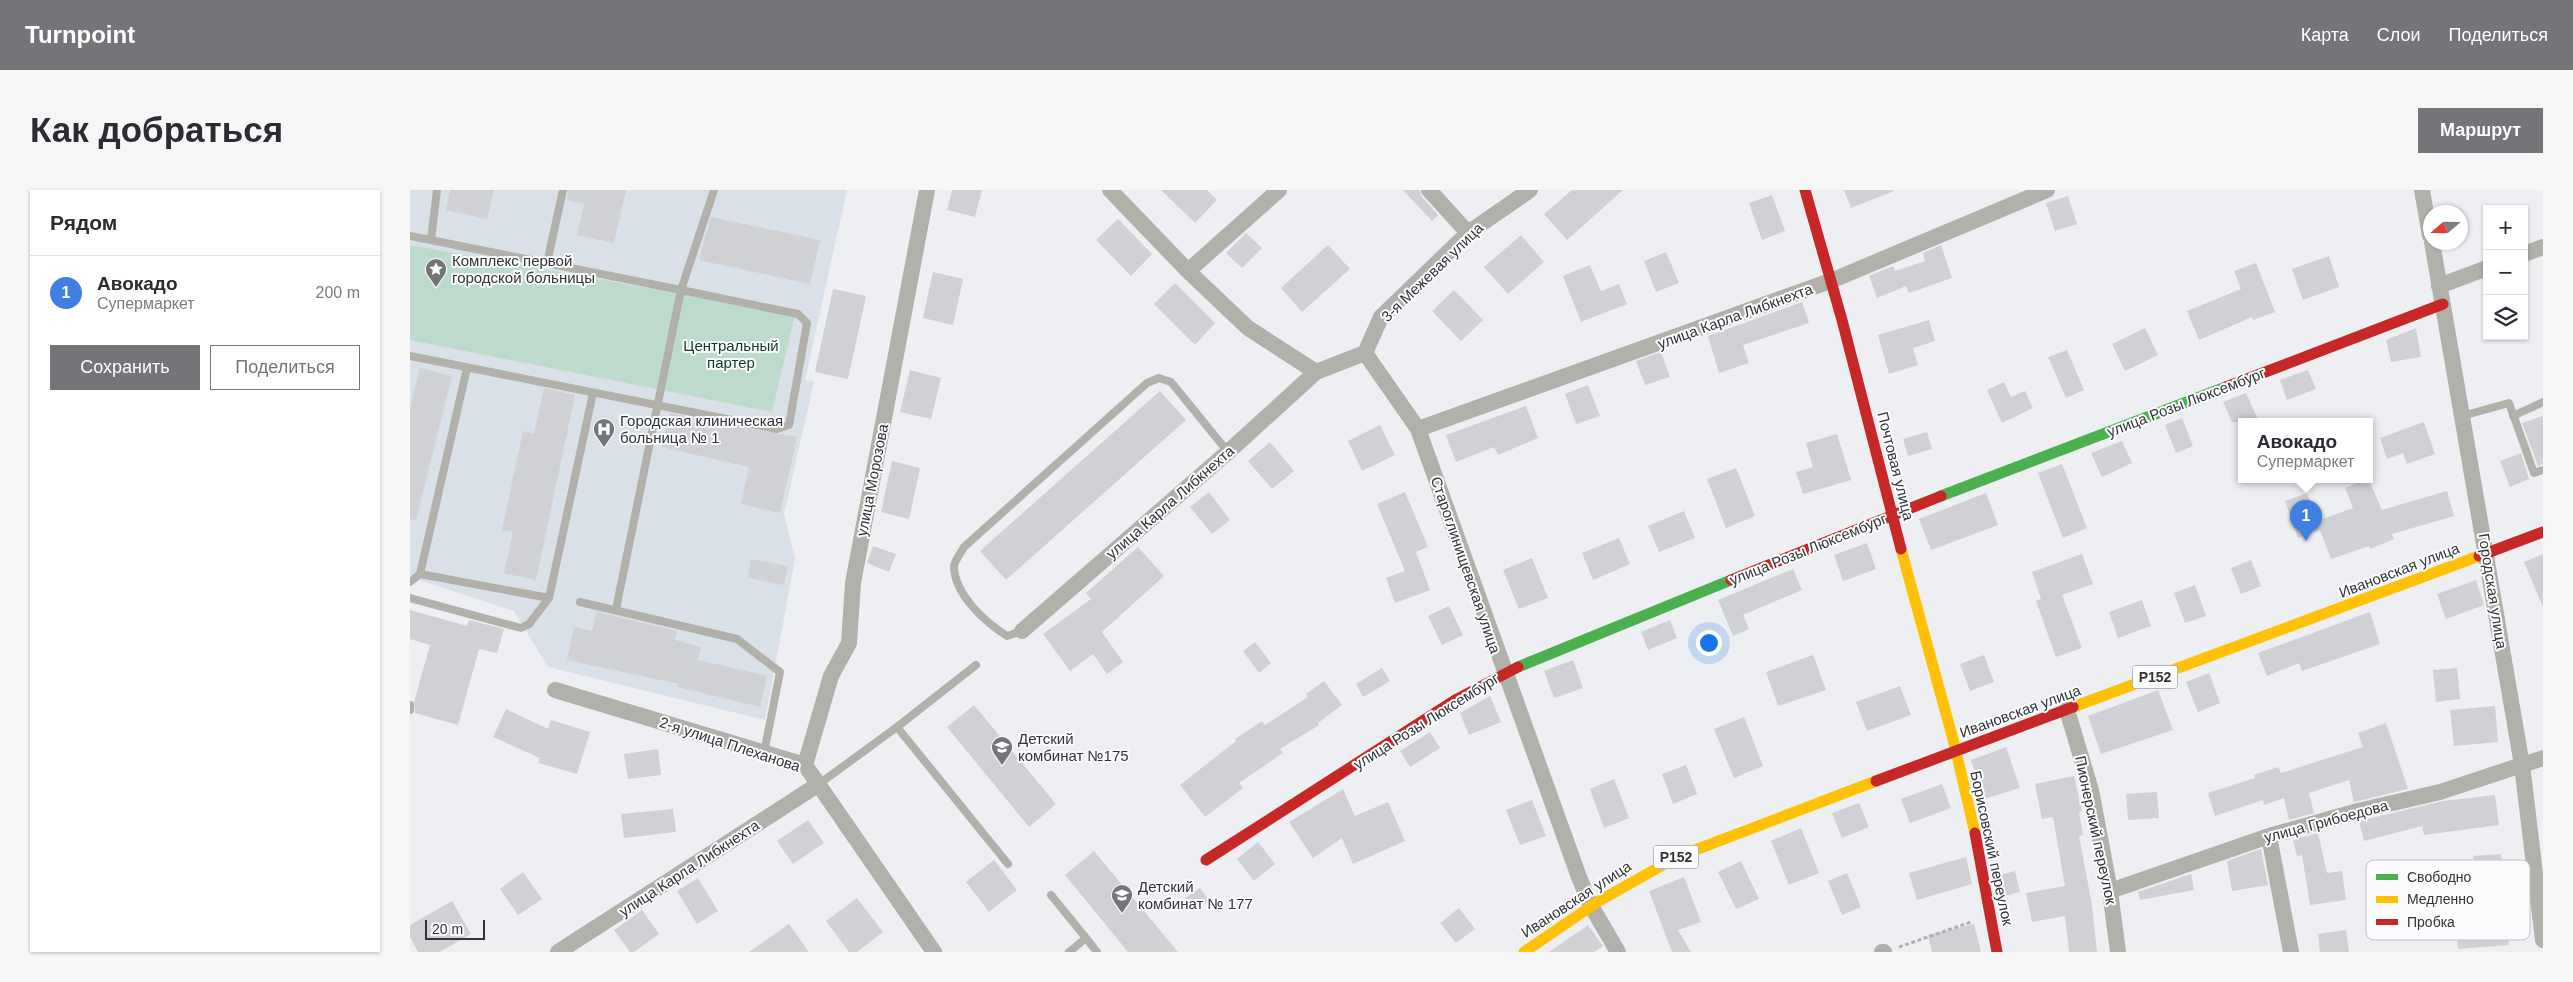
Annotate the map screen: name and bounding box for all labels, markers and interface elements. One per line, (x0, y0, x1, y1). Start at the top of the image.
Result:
text: Turnpoint (25, 21, 135, 48)
text: Карта (2301, 25, 2349, 45)
text: Слои (2377, 25, 2421, 45)
text: Поделиться (2449, 25, 2548, 45)
button: Маршрут (2418, 108, 2543, 153)
text: Как добраться (30, 110, 283, 149)
north arrow (2423, 205, 2468, 250)
map controls (2483, 205, 2528, 340)
button: + (2483, 205, 2528, 250)
text: Рядом (50, 211, 117, 234)
street label: 3-я Межевая улица (1378, 219, 1487, 325)
button: − (2483, 250, 2528, 295)
place label: Комплекс первой городской больницы (452, 252, 595, 286)
place icon: Комплекс первой городской больницы (424, 257, 448, 288)
text: Авокадо (97, 273, 178, 294)
street label: улица Карла Либкнехта (1655, 280, 1815, 352)
text: 1 (62, 284, 70, 301)
text: 200 m (316, 284, 360, 301)
text: Супермаркет (97, 295, 195, 312)
button: layers (2483, 295, 2528, 340)
park label: Центральный партер (683, 337, 779, 371)
button: Сохранить (50, 345, 200, 390)
button: Поделиться (210, 345, 360, 390)
street label: улица Розы Люксембург (2105, 364, 2268, 440)
street label: Почтовая улица (1874, 410, 1918, 523)
place label: Городская клиническая больница № 1 (620, 412, 783, 446)
hospital icon: Городская клиническая больница № 1 (592, 417, 616, 448)
popup (2238, 418, 2373, 483)
street label: улица Морозова (853, 422, 891, 538)
text: Авокадо (2257, 431, 2337, 452)
street label: улица Карла Либкнехта (1103, 441, 1238, 562)
text: Супермаркет (2257, 453, 2354, 470)
street label: Староглинищевская улица (1428, 474, 1505, 656)
pin: 1 (2290, 500, 2322, 541)
street label: улица Розы Люксембург (1727, 509, 1890, 588)
street label: Городская улица (2475, 532, 2511, 651)
street label: Ивановская улица (2336, 539, 2462, 601)
your location (1696, 630, 1722, 656)
road number: Р152 (2132, 666, 2178, 688)
street label: улица Розы Люксембург (1350, 669, 1502, 773)
street label: Ивановская улица (1957, 681, 2083, 741)
street label: 2-я улица Плеханова (657, 713, 803, 775)
place label: Детский комбинат №175 (1018, 730, 1129, 764)
school or university icon: Детский комбинат №175 (990, 735, 1014, 766)
street label: Пионерский переулок (2072, 754, 2120, 906)
street label: Борисовский переулок (1967, 769, 2017, 927)
street label: улица Грибоедова (2262, 796, 2390, 846)
street label: улица Карла Либкнехта (616, 816, 763, 920)
road number: Р152 (1654, 846, 1698, 869)
street label: Ивановская улица (1518, 857, 1635, 941)
legend (2366, 860, 2530, 940)
text: Свободно (2407, 869, 2472, 885)
place label: Детский комбинат № 177 (1138, 878, 1253, 912)
school or university icon: Детский комбинат № 177 (1110, 883, 1134, 914)
text: Медленно (2407, 891, 2474, 907)
text: Пробка (2407, 914, 2455, 930)
scale bar (425, 917, 485, 940)
text: 20 m (432, 921, 463, 937)

